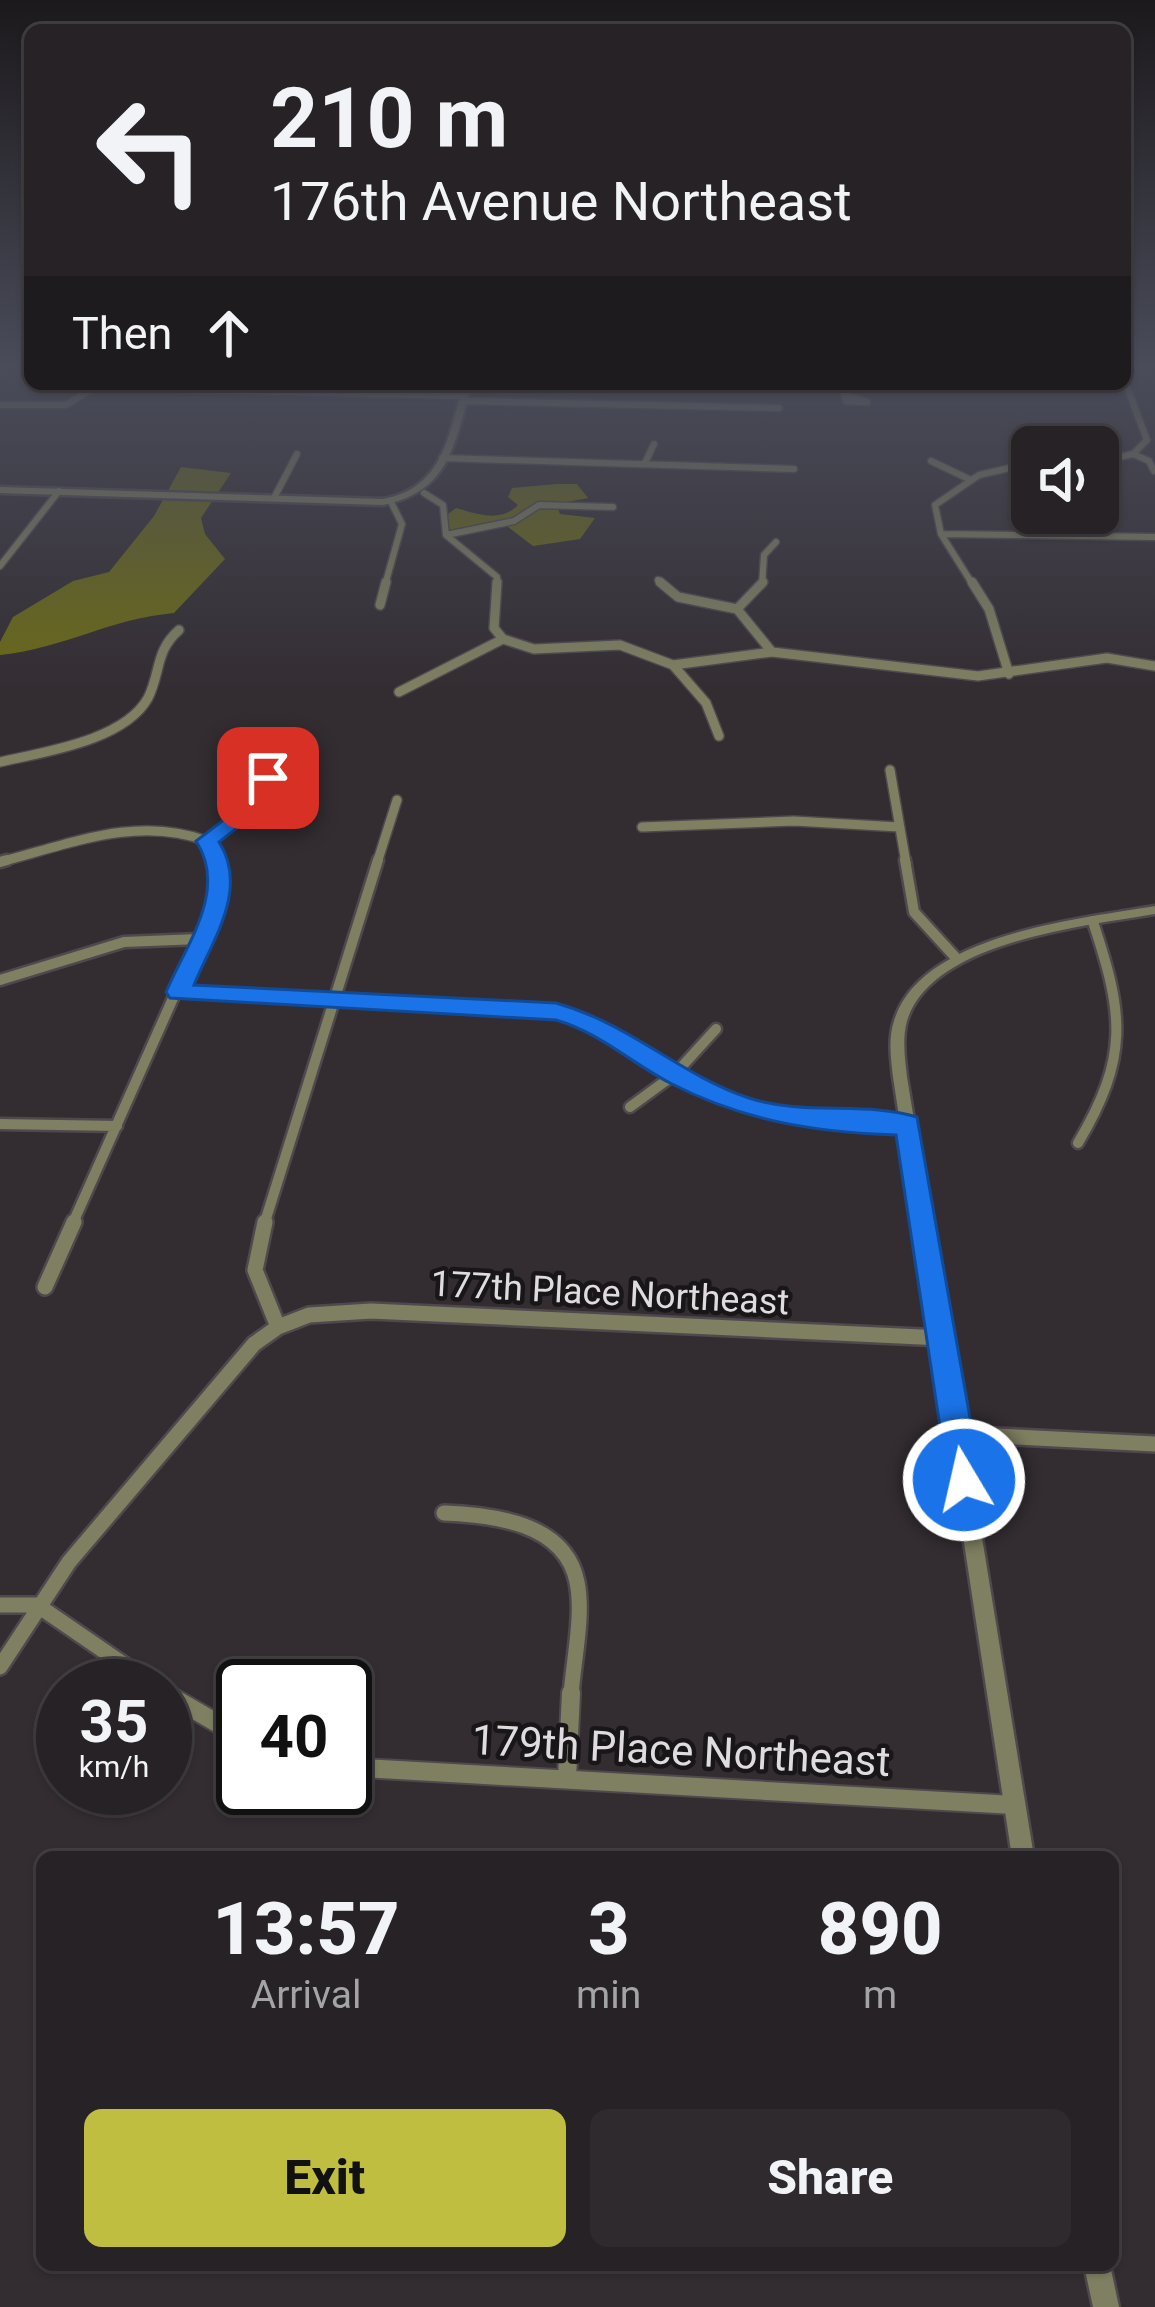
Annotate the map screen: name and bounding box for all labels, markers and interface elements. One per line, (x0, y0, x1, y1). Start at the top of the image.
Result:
text: 210 m (270, 69, 508, 168)
icon: left (72, 72, 228, 228)
text: 176th Avenue Northeast (270, 170, 852, 233)
icon: ahead (196, 300, 262, 366)
text: Then (72, 307, 172, 360)
map controls (1011, 426, 1119, 534)
button: sound (1011, 426, 1119, 534)
pin (217, 727, 319, 829)
icon: arrive (235, 745, 301, 811)
street label: 177th Place Northeast (430, 1263, 790, 1323)
position arrow (901, 1417, 1027, 1543)
speed limit sign: 40 (216, 1659, 372, 1815)
text: 35 (80, 1686, 148, 1757)
street label: 179th Place Northeast (471, 1715, 891, 1786)
text: km/h (79, 1749, 149, 1784)
text: 13:57 (213, 1887, 400, 1972)
text: 3 (588, 1887, 629, 1972)
text: 890 (818, 1887, 942, 1972)
text: Arrival (251, 1972, 361, 2018)
text: min (576, 1972, 641, 2018)
text: m (863, 1972, 897, 2018)
button: Exit (84, 2109, 566, 2247)
button: Share (590, 2109, 1071, 2247)

